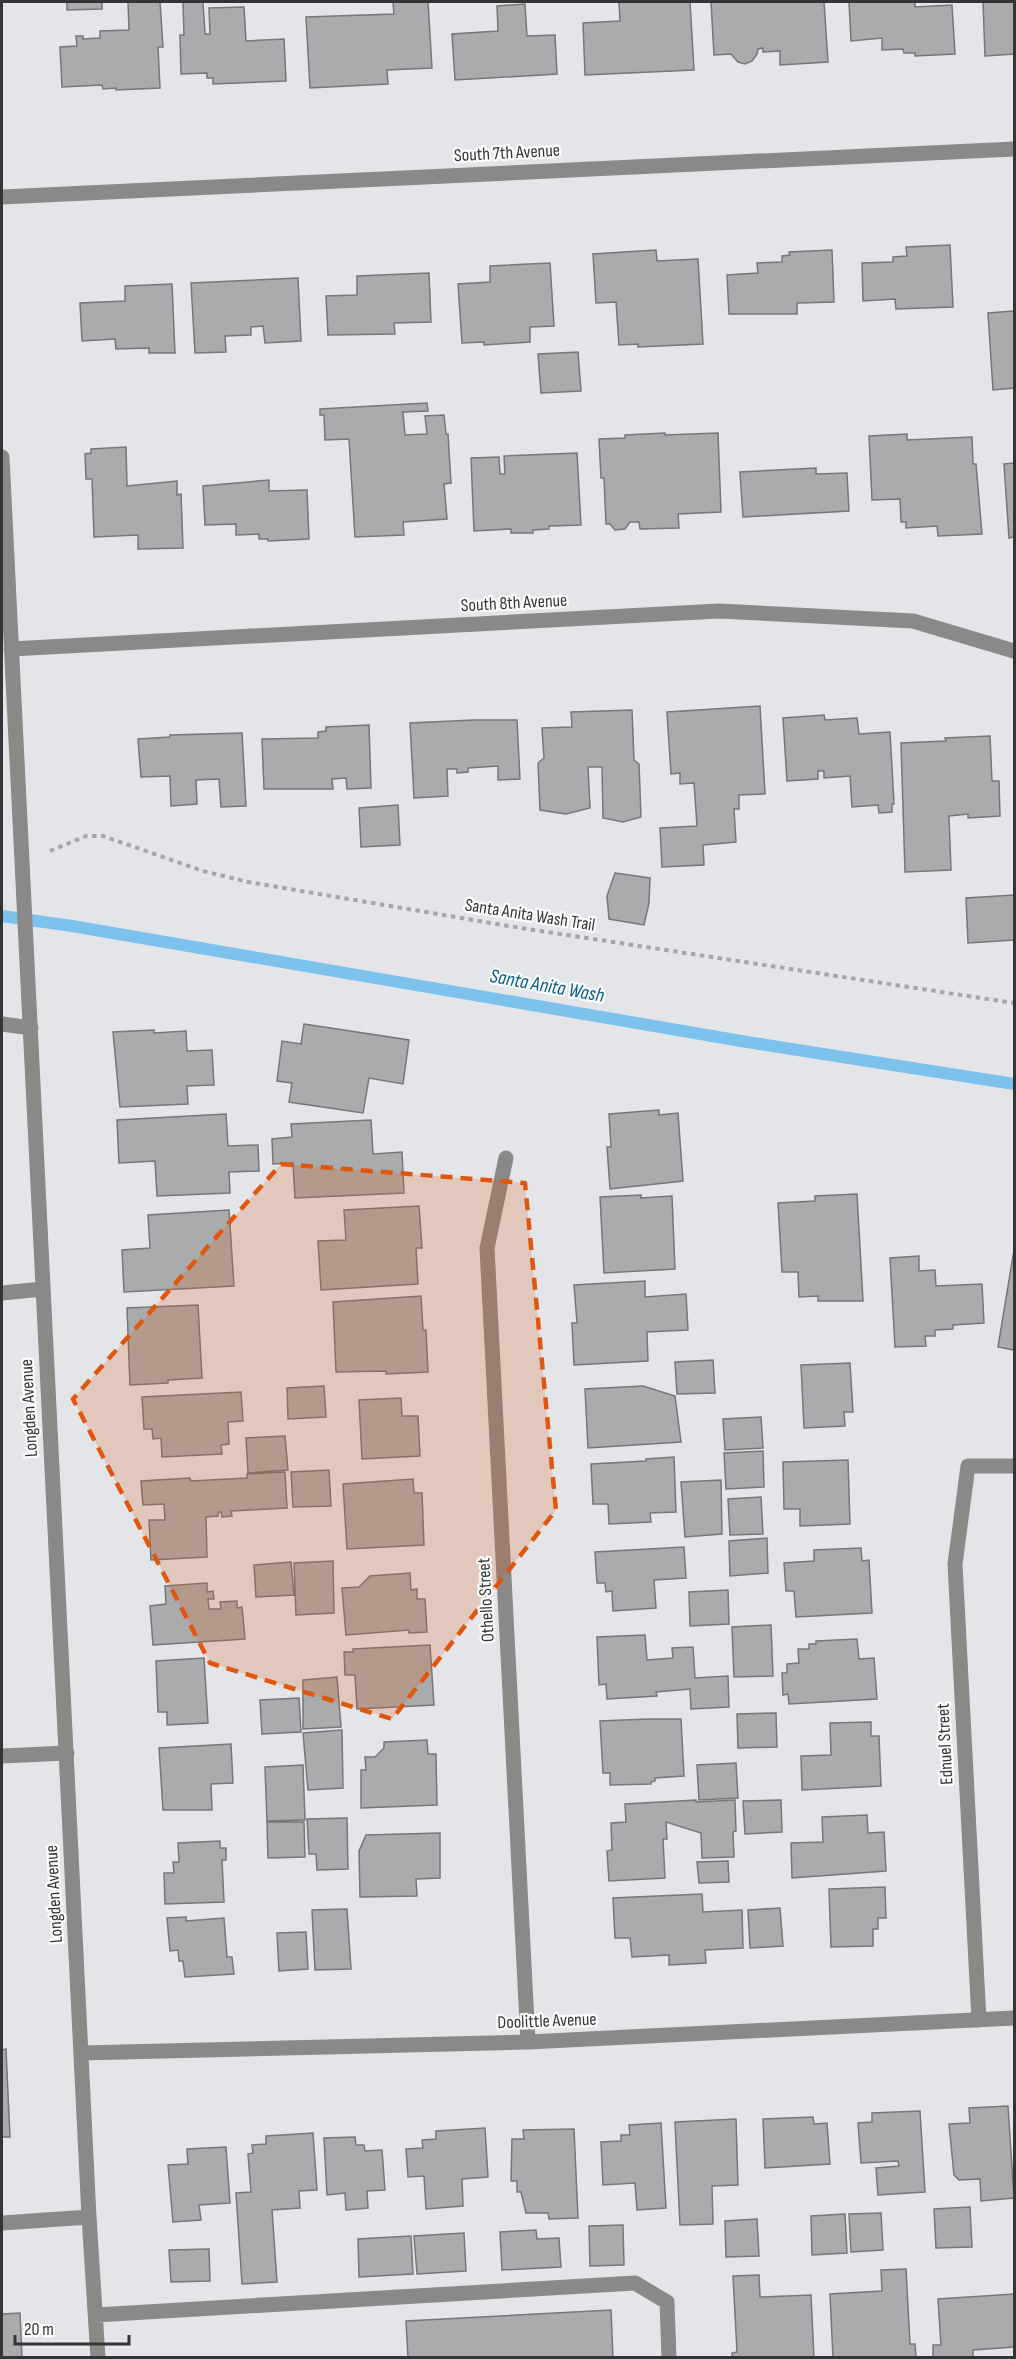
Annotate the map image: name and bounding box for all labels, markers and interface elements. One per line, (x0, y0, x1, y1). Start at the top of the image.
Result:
street label: South 7th Avenue (453, 140, 561, 166)
street label: South 8th Avenue (460, 590, 568, 616)
street label: Santa Anita Wash Trail (463, 894, 597, 936)
water label: Santa Anita Wash (488, 964, 606, 1008)
street label: Longden Avenue (16, 1358, 42, 1458)
street label: Othello Street (473, 1557, 499, 1643)
street label: Ednuel Street (932, 1702, 958, 1785)
street label: Longden Avenue (41, 1844, 67, 1944)
street label: Doolittle Avenue (497, 2009, 597, 2033)
scale bar (15, 2308, 129, 2346)
text: 20 m (24, 2319, 54, 2340)

